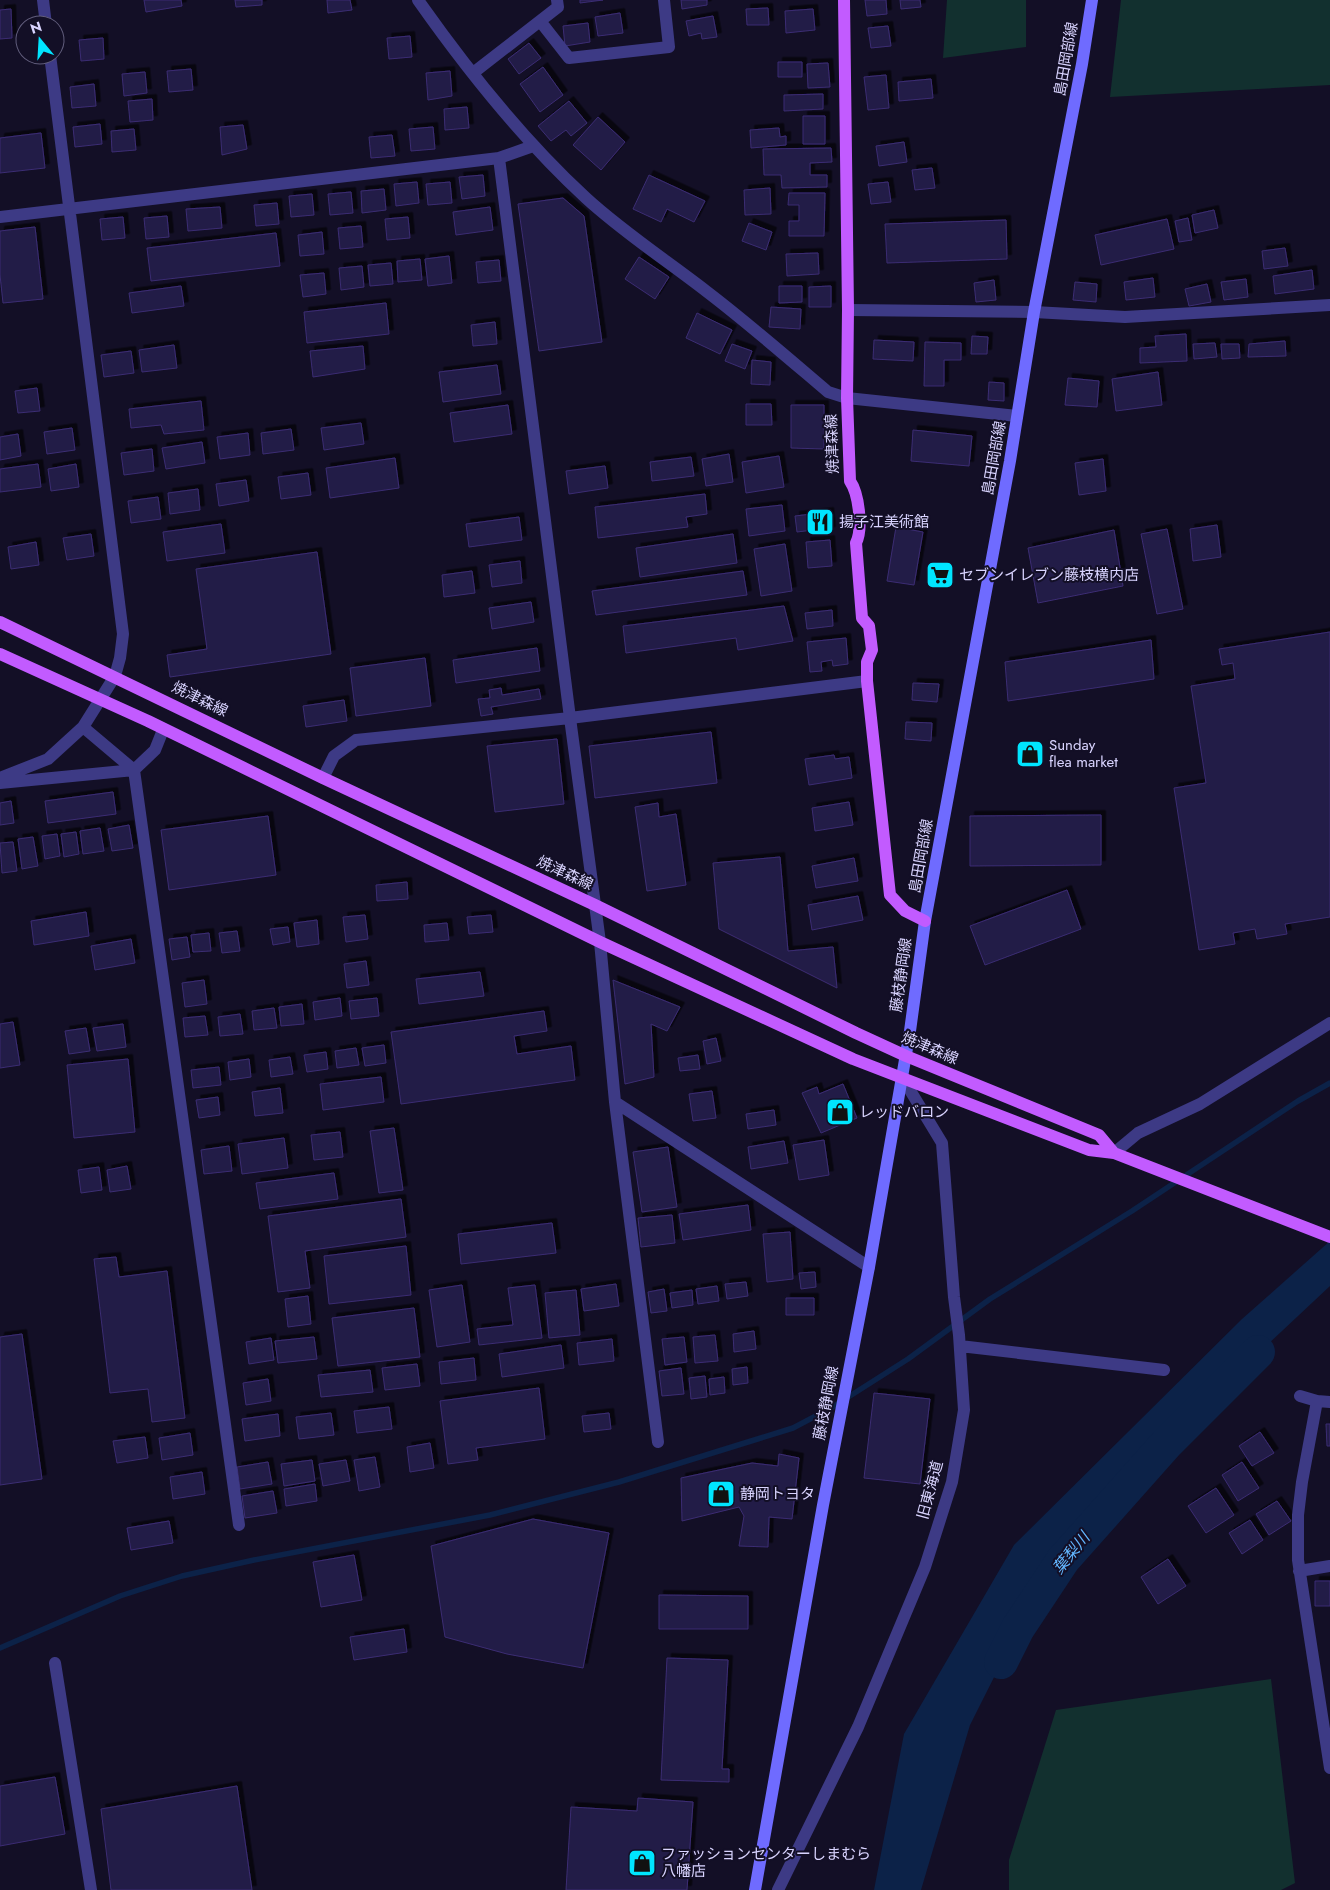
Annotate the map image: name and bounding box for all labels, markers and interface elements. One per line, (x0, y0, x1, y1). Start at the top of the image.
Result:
north arrow (15, 15, 65, 65)
text: N (28, 16, 44, 39)
street label: 島田岡部線 (1049, 20, 1083, 98)
street label: 焼津森線 (820, 414, 844, 474)
street label: 島田岡部線 (977, 419, 1011, 497)
restaurant icon: 揚子江美術館 (805, 507, 835, 537)
place label: 揚子江美術館 (839, 511, 929, 533)
supermarket icon: セブンイレブン藤枝横内店 (925, 560, 955, 590)
place label: セブンイレブン藤枝横内店 (959, 564, 1139, 586)
street label: 焼津森線 (168, 676, 232, 722)
place label: Sunday flea market (1049, 734, 1118, 773)
shop icon: Sunday flea market (1015, 739, 1045, 769)
street label: 島田岡部線 (904, 817, 938, 895)
street label: 焼津森線 (533, 850, 597, 896)
street label: 藤枝静岡線 (885, 936, 917, 1014)
street label: 焼津森線 (898, 1026, 962, 1070)
shop icon: レッドバロン (825, 1097, 855, 1127)
place label: レッドバロン (859, 1101, 949, 1123)
street label: 藤枝静岡線 (808, 1364, 844, 1442)
street label: 旧東海道 (912, 1458, 948, 1522)
shop icon: 静岡トヨタ (706, 1479, 736, 1509)
place label: 静岡トヨタ (740, 1483, 815, 1505)
water label: 葉梨川 (1047, 1526, 1096, 1579)
place label: ファッションセンターしまむら 八幡店 (661, 1843, 871, 1882)
shop icon: ファッションセンターしまむら 八幡店 (627, 1848, 657, 1878)

